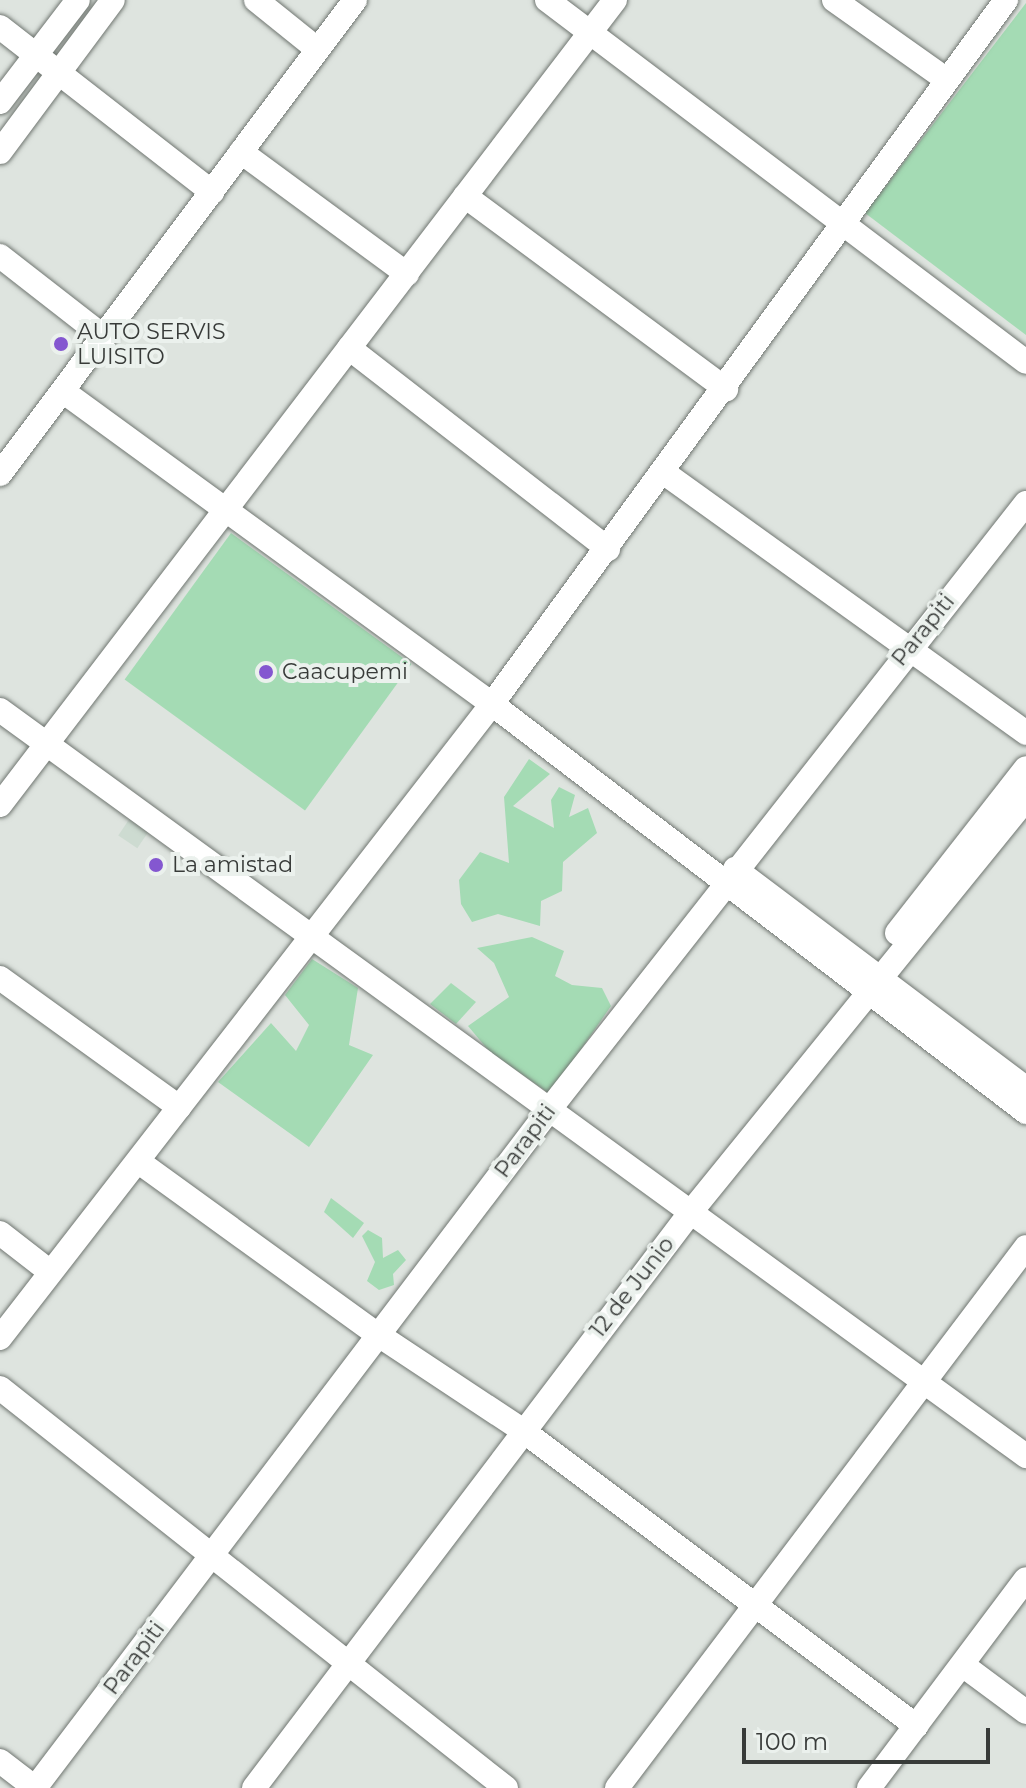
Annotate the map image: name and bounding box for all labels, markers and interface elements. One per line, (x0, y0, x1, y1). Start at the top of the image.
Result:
place label: AUTO SERVIS LUISITO (77, 318, 226, 370)
marker: AUTO SERVIS LUISITO (52, 335, 70, 353)
street label: Parapiti (886, 589, 960, 671)
place label: Caacupemi (282, 659, 408, 685)
marker: Caacupemi (257, 663, 275, 681)
place label: La amistad (172, 852, 293, 878)
marker: La amistad (147, 856, 165, 874)
street label: Parapiti (489, 1099, 561, 1183)
street label: 12 de Junio (584, 1231, 680, 1343)
street label: Parapiti (98, 1616, 170, 1700)
scale bar (746, 1712, 994, 1762)
text: 100 m (756, 1727, 828, 1756)

